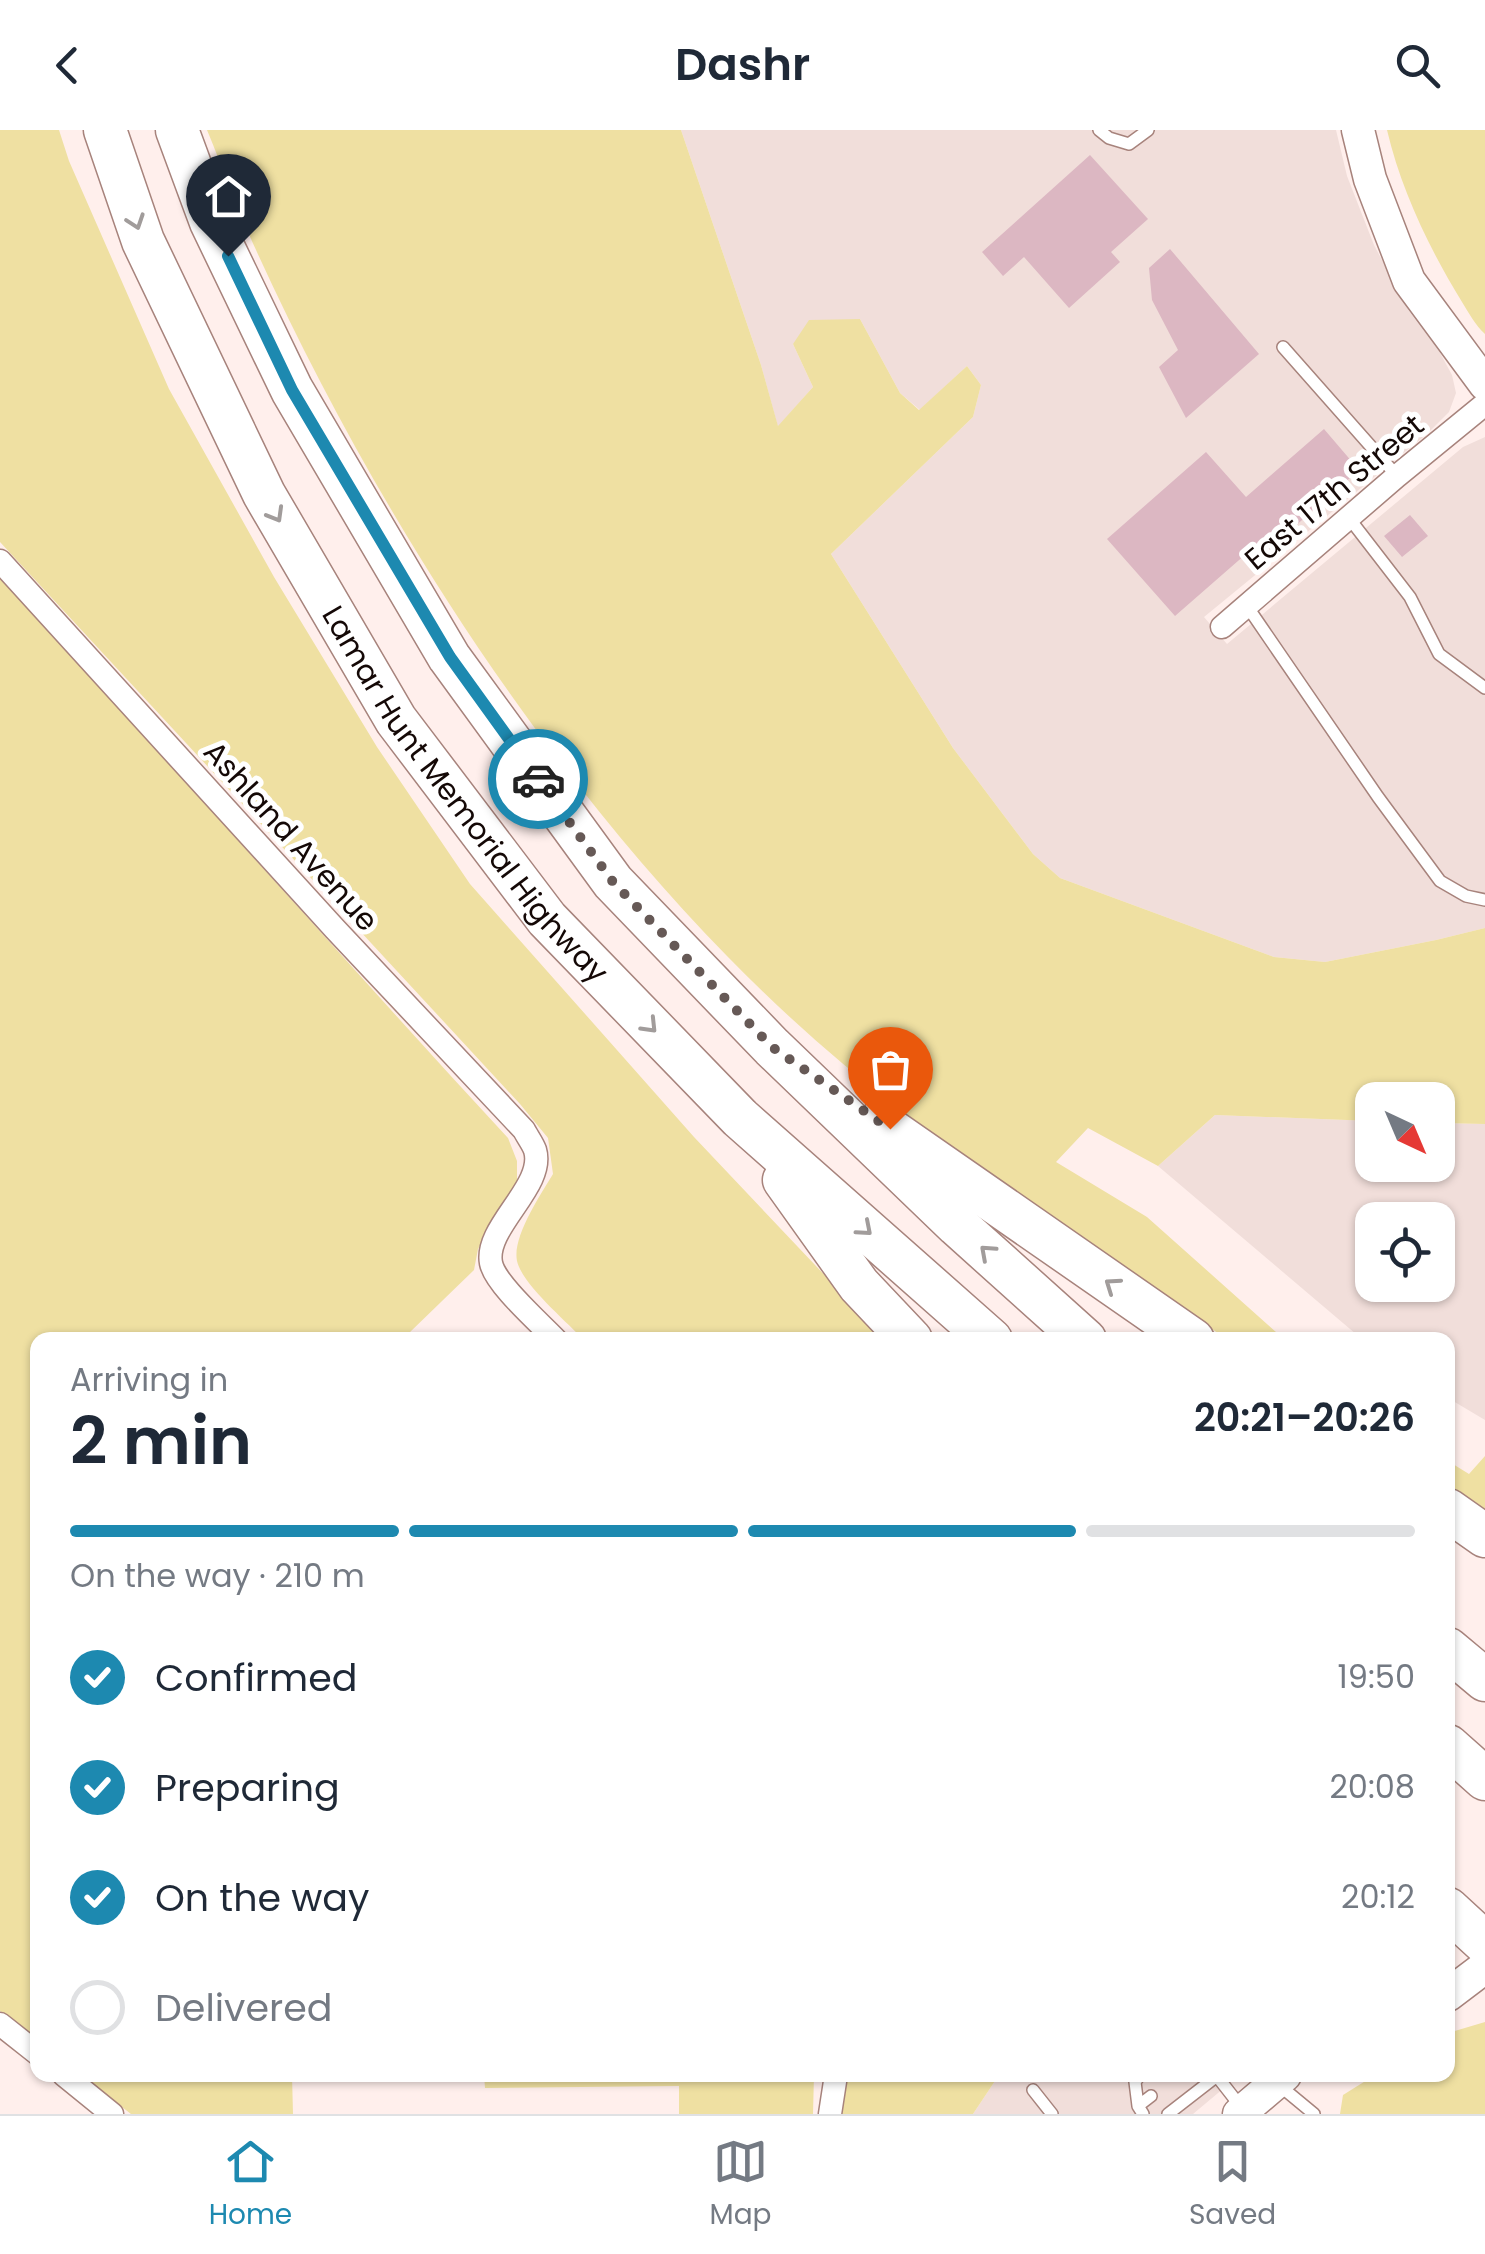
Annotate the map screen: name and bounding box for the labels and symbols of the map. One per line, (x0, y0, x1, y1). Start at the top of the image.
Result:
pin (186, 154, 271, 257)
one-way arrow (125, 213, 145, 230)
street label: East 17th Street (1235, 404, 1433, 580)
one-way arrow (264, 504, 284, 522)
street label: Lamar Hunt Memorial Highway (312, 597, 619, 992)
courier (488, 729, 588, 829)
street label: Ashland Avenue (194, 731, 388, 941)
one-way arrow (639, 1015, 657, 1033)
pin (848, 1027, 933, 1130)
north arrow (1355, 1082, 1455, 1182)
one-way arrow (853, 1218, 872, 1236)
one-way arrow (980, 1245, 999, 1263)
one-way arrow (1105, 1279, 1124, 1297)

